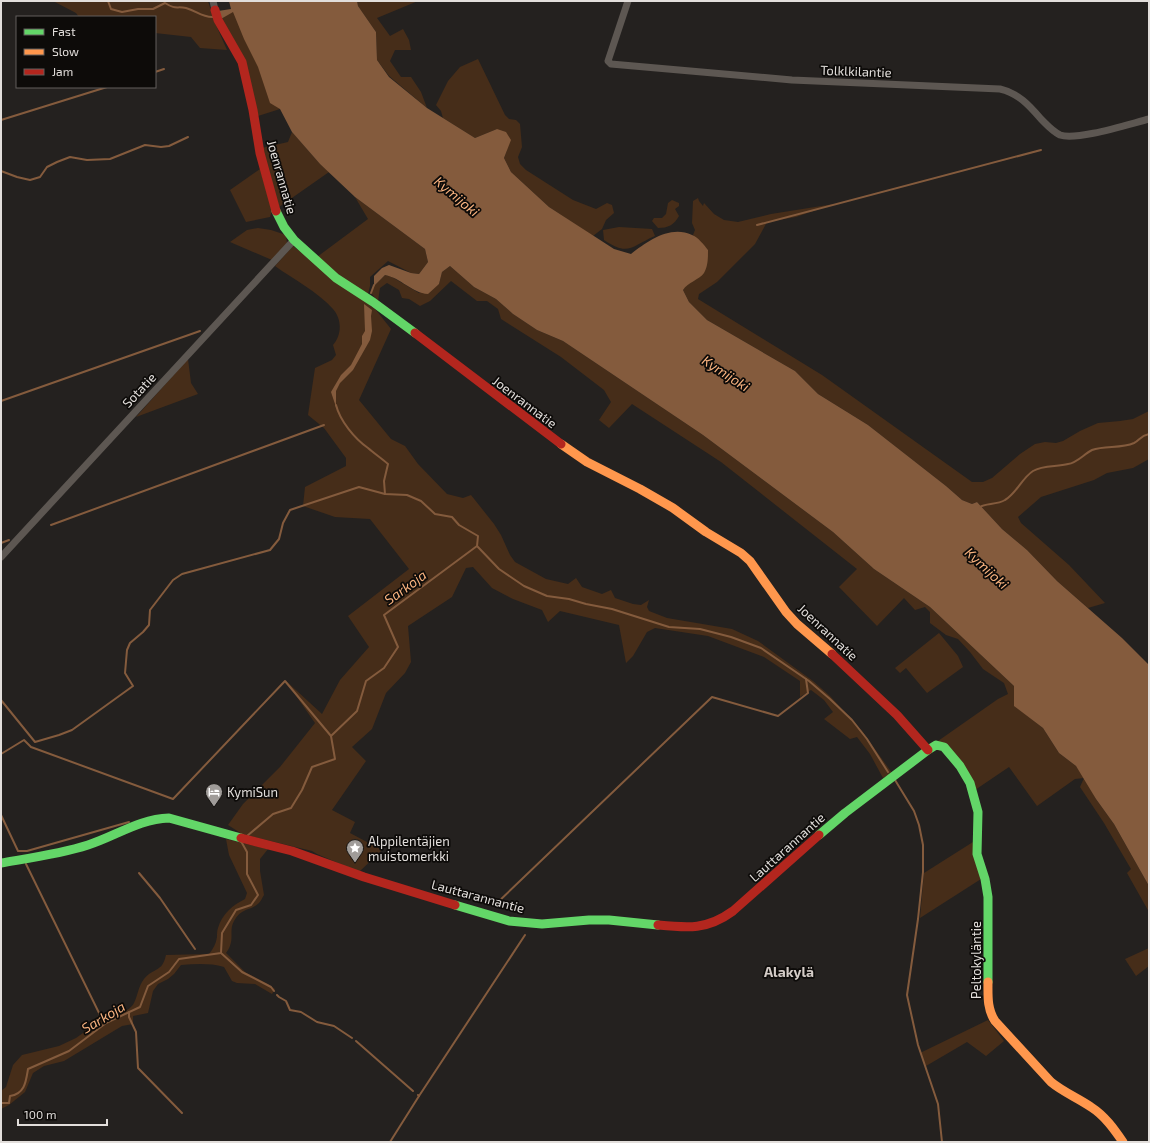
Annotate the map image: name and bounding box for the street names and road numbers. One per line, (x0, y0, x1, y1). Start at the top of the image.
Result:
street label: Tolklkilantie (820, 62, 892, 80)
street label: Joenrannatie (264, 138, 300, 216)
street label: Sotatie (119, 369, 159, 411)
street label: Joenrannatie (490, 373, 560, 431)
street label: Joenrannatie (795, 600, 861, 664)
street label: Lauttarannantie (746, 809, 828, 885)
street label: Lauttarannantie (430, 876, 526, 916)
street label: Peltokyläntie (968, 921, 984, 999)

